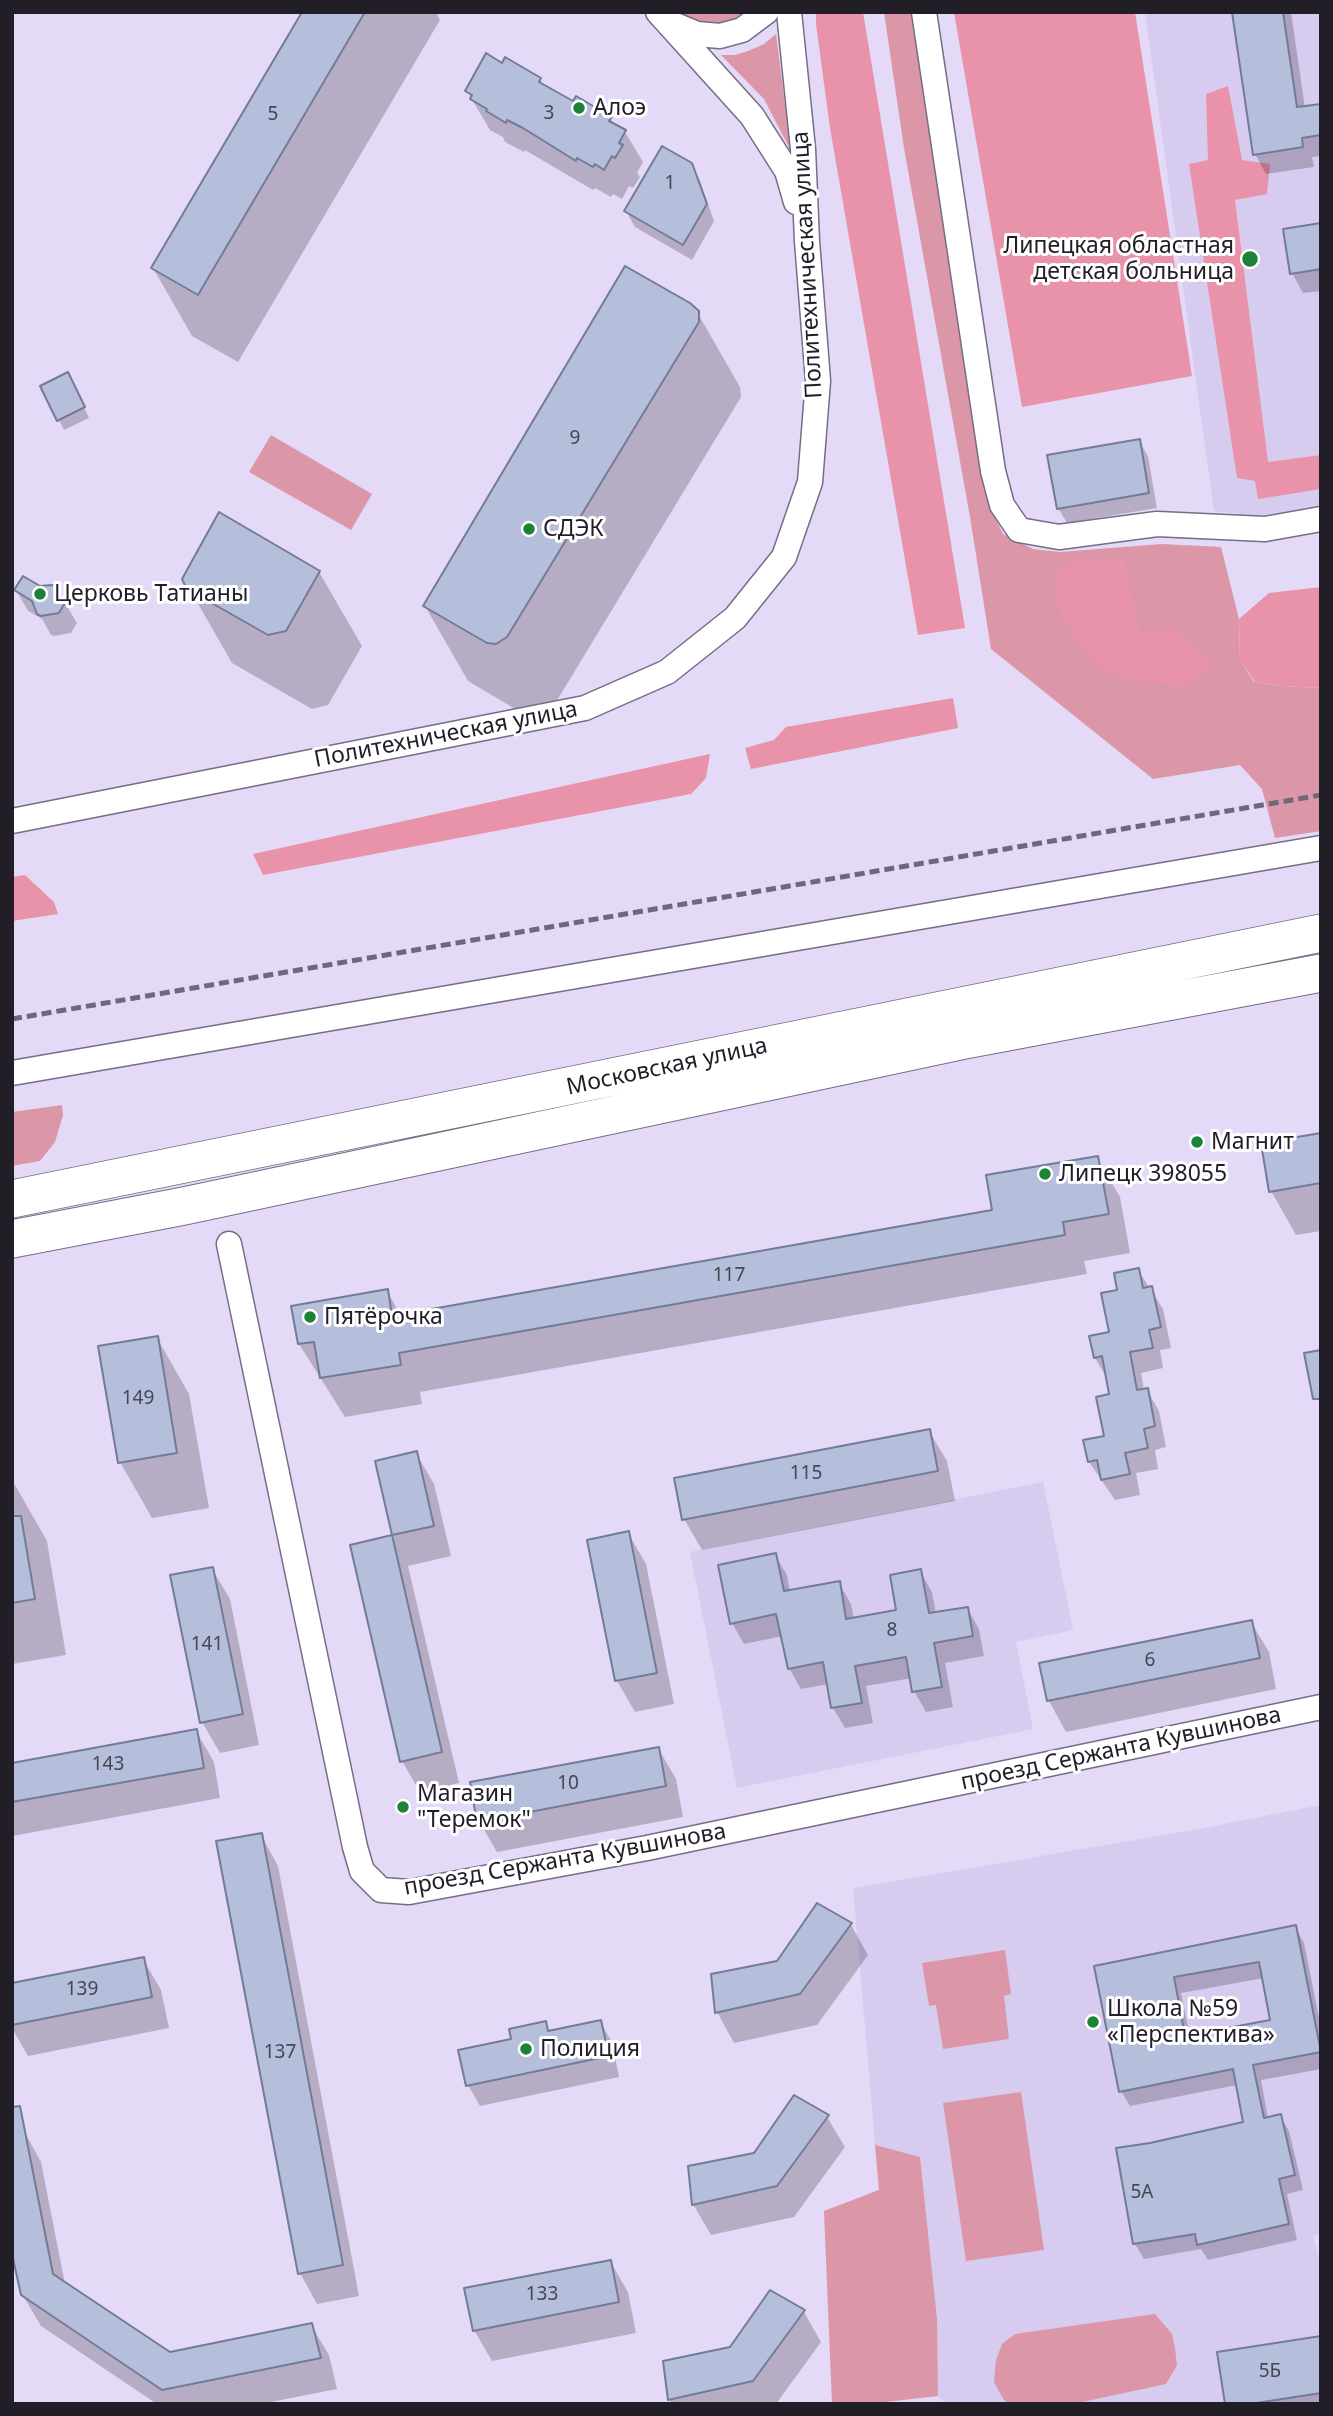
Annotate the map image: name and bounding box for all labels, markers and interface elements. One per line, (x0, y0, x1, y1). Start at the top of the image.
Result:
place label: Алоэ (593, 94, 646, 122)
marker: Алоэ (571, 100, 587, 116)
house number: 3 (544, 103, 554, 125)
house number: 5 (268, 104, 278, 126)
street label: Политехническая улица (787, 131, 829, 399)
house number: 1 (665, 173, 675, 195)
place label: Липецкая областная детская больница (1003, 232, 1234, 286)
marker: Липецкая областная детская больница (1240, 249, 1260, 269)
house number: 9 (570, 428, 580, 450)
place label: СДЭК (543, 515, 604, 543)
marker: СДЭК (521, 521, 537, 537)
place label: Церковь Татианы (54, 580, 248, 608)
marker: Церковь Татианы (32, 586, 48, 602)
street label: Политехническая улица (312, 696, 580, 774)
street label: Московская улица (564, 1032, 770, 1102)
place label: Магнит (1211, 1128, 1294, 1156)
marker: Магнит (1189, 1134, 1205, 1150)
place label: Липецк 398055 (1059, 1160, 1227, 1188)
marker: Липецк 398055 (1037, 1166, 1053, 1182)
house number: 117 (713, 1265, 745, 1287)
place label: Пятёрочка (324, 1303, 443, 1331)
marker: Пятёрочка (302, 1309, 318, 1325)
house number: 149 (122, 1388, 154, 1410)
house number: 115 (790, 1463, 822, 1485)
house number: 8 (887, 1620, 897, 1642)
house number: 141 (191, 1634, 223, 1656)
house number: 6 (1145, 1650, 1155, 1672)
street label: проезд Сержанта Кувшинова (958, 1702, 1284, 1796)
house number: 143 (92, 1754, 124, 1776)
house number: 10 (557, 1773, 579, 1795)
place label: Магазин "Теремок" (417, 1780, 531, 1834)
marker: Магазин "Теремок" (395, 1799, 411, 1815)
street label: проезд Сержанта Кувшинова (402, 1818, 728, 1902)
house number: 139 (66, 1979, 98, 2001)
place label: Школа №59 «Перспектива» (1107, 1995, 1275, 2049)
marker: Школа №59 «Перспектива» (1085, 2014, 1101, 2030)
place label: Полиция (540, 2035, 640, 2063)
marker: Полиция (518, 2041, 534, 2057)
house number: 137 (264, 2042, 296, 2064)
house number: 5А (1131, 2182, 1153, 2204)
house number: 133 (526, 2284, 558, 2306)
house number: 5Б (1259, 2361, 1281, 2383)

